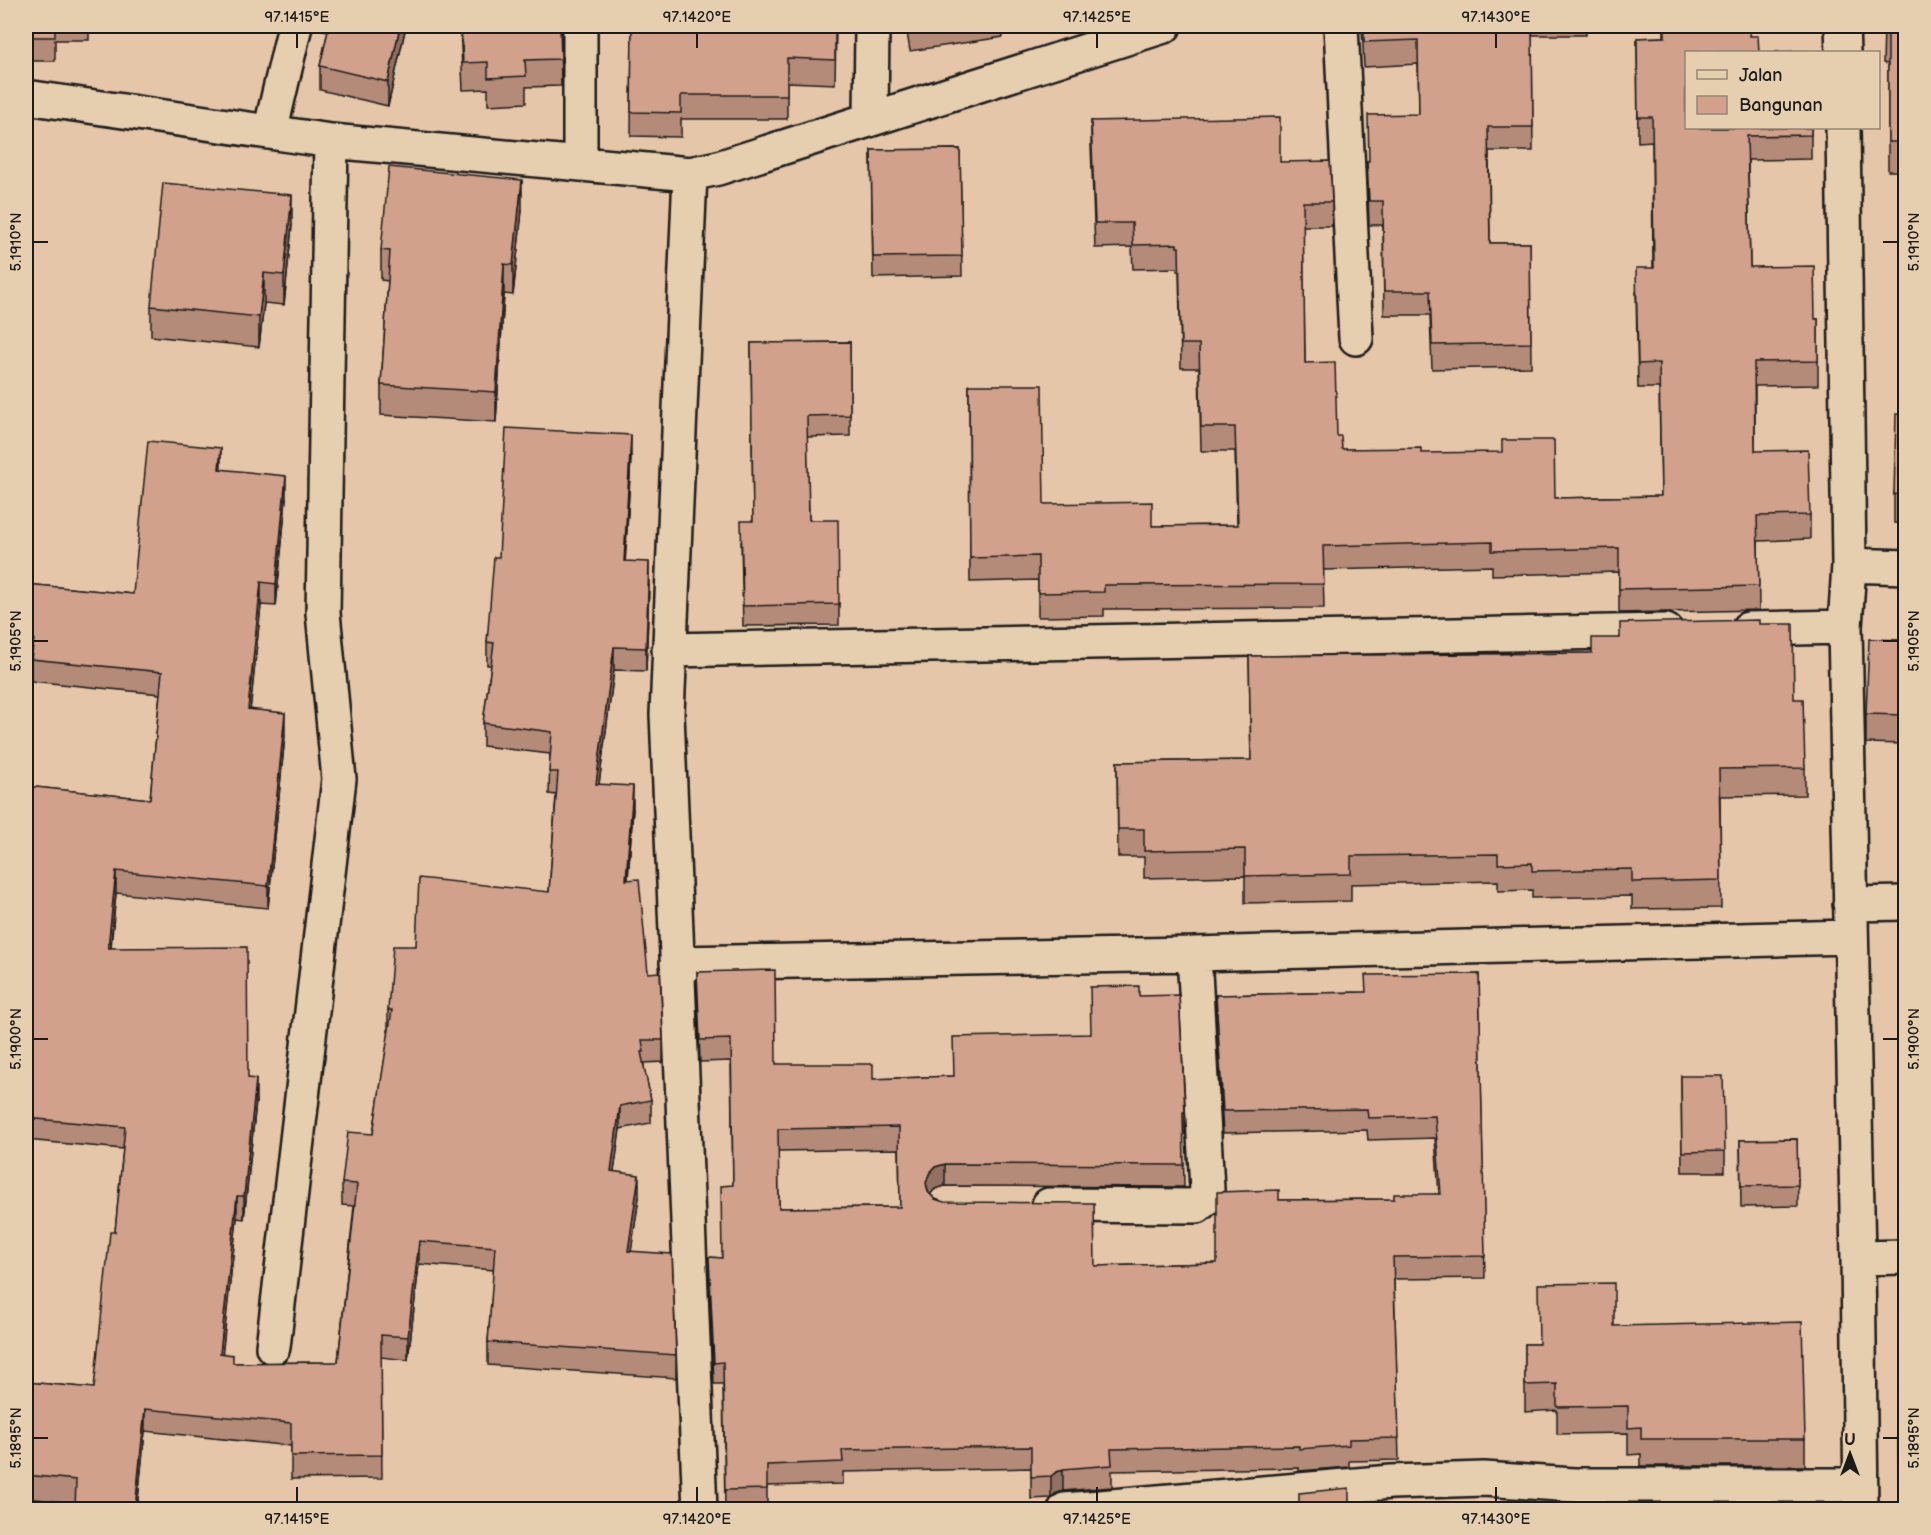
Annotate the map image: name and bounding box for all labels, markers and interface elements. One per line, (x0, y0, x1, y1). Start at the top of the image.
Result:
text: 97.1415°E (265, 8, 330, 27)
text: 97.1420°E (663, 8, 731, 27)
text: 97.1425°E (1063, 8, 1131, 27)
text: 97.1430°E (1462, 8, 1530, 27)
legend (1685, 51, 1880, 129)
text: Jalan (1739, 65, 1782, 86)
text: Bangunan (1739, 95, 1823, 116)
text: 5.1910°N (7, 213, 26, 271)
text: 5.1910°N (1905, 213, 1924, 271)
text: 5.1905°N (7, 610, 26, 672)
text: 5.1905°N (1905, 610, 1924, 672)
text: 5.1900°N (7, 1008, 26, 1070)
text: 5.1900°N (1905, 1008, 1924, 1070)
text: 5.1895°N (7, 1407, 26, 1469)
text: 5.1895°N (1905, 1407, 1924, 1469)
north arrow (1820, 1424, 1880, 1484)
text: U (1844, 1431, 1856, 1450)
text: 97.1415°E (265, 1510, 330, 1529)
text: 97.1420°E (663, 1510, 731, 1529)
text: 97.1425°E (1063, 1510, 1131, 1529)
text: 97.1430°E (1462, 1510, 1530, 1529)

